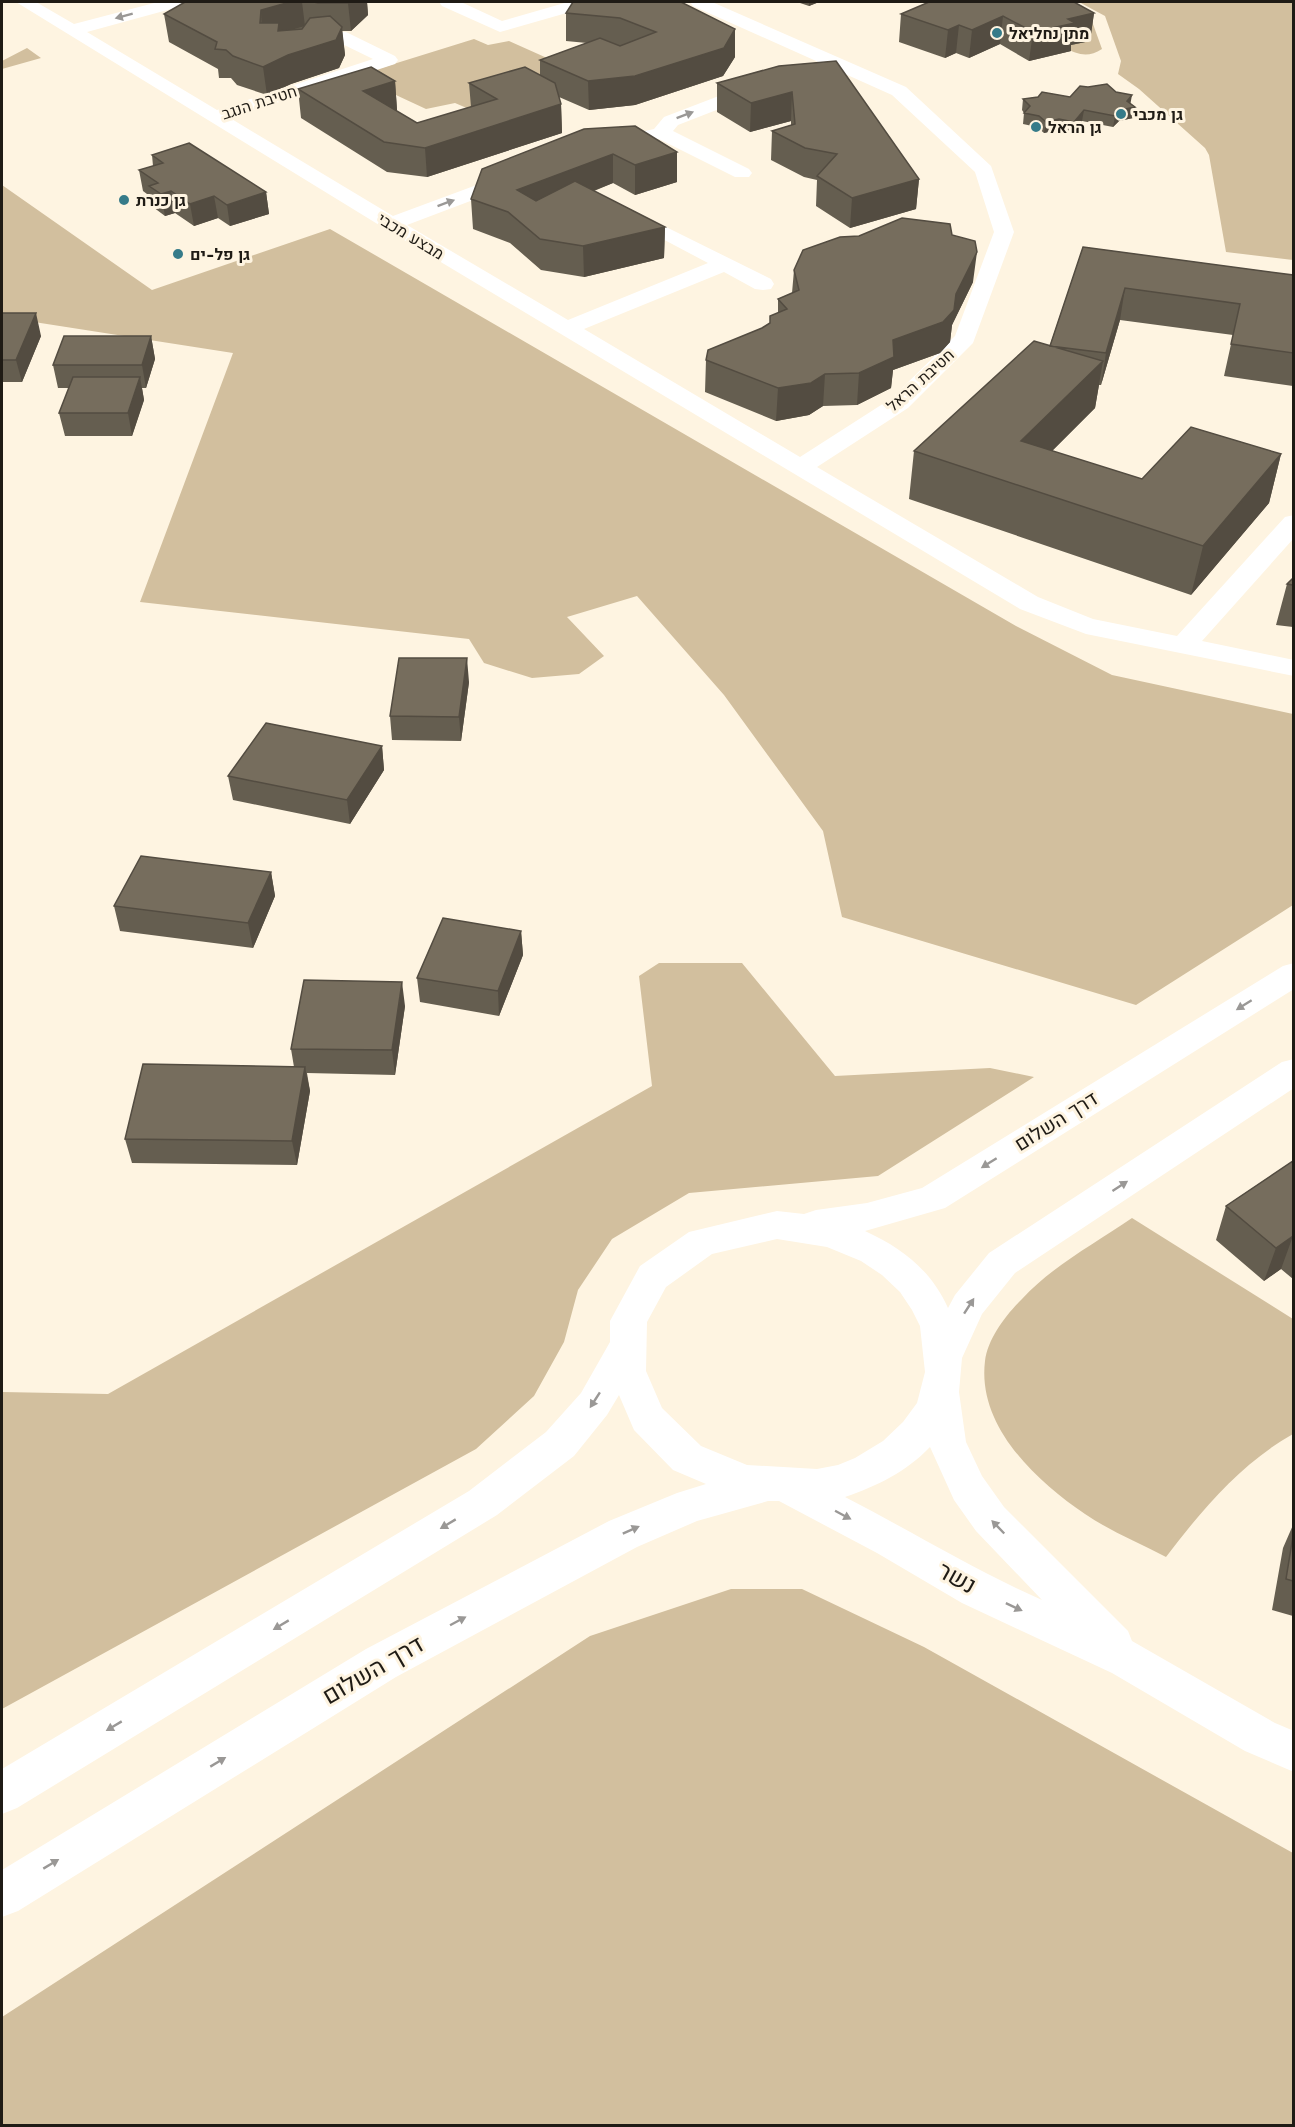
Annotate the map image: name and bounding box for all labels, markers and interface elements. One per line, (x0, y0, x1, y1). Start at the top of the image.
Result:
one-way arrow (115, 12, 133, 21)
place label: מתן נחליאל (1009, 24, 1089, 43)
marker: מתן נחליאל (990, 26, 1004, 40)
street label: חטיבת הנגב (219, 81, 299, 124)
place label: גן מכבי (1133, 105, 1183, 124)
marker: גן מכבי (1114, 107, 1128, 121)
one-way arrow (677, 110, 695, 120)
place label: גן הראל (1048, 118, 1102, 137)
marker: גן הראל (1029, 120, 1043, 134)
place label: גן כנרת (136, 191, 186, 210)
marker: גן כנרת (117, 193, 131, 207)
one-way arrow (437, 198, 455, 208)
street label: מבצע מכבי (374, 209, 447, 264)
place label: גן פל-ים (190, 245, 250, 264)
marker: גן פל-ים (171, 247, 185, 261)
street label: חטיבת הראל (883, 345, 958, 416)
one-way arrow (1236, 999, 1252, 1010)
street label: דרך השלום (1010, 1086, 1102, 1156)
one-way arrow (981, 1157, 997, 1168)
one-way arrow (1111, 1180, 1127, 1192)
one-way arrow (963, 1298, 974, 1314)
one-way arrow (590, 1392, 601, 1408)
one-way arrow (835, 1510, 852, 1520)
one-way arrow (440, 1519, 456, 1530)
one-way arrow (991, 1520, 1005, 1535)
one-way arrow (622, 1526, 639, 1535)
street label: נשר (933, 1556, 981, 1600)
one-way arrow (1006, 1603, 1023, 1612)
one-way arrow (450, 1616, 467, 1626)
one-way arrow (273, 1619, 289, 1630)
street label: דרך השלום (317, 1630, 429, 1710)
one-way arrow (106, 1720, 122, 1731)
one-way arrow (210, 1757, 226, 1768)
one-way arrow (43, 1859, 59, 1870)

